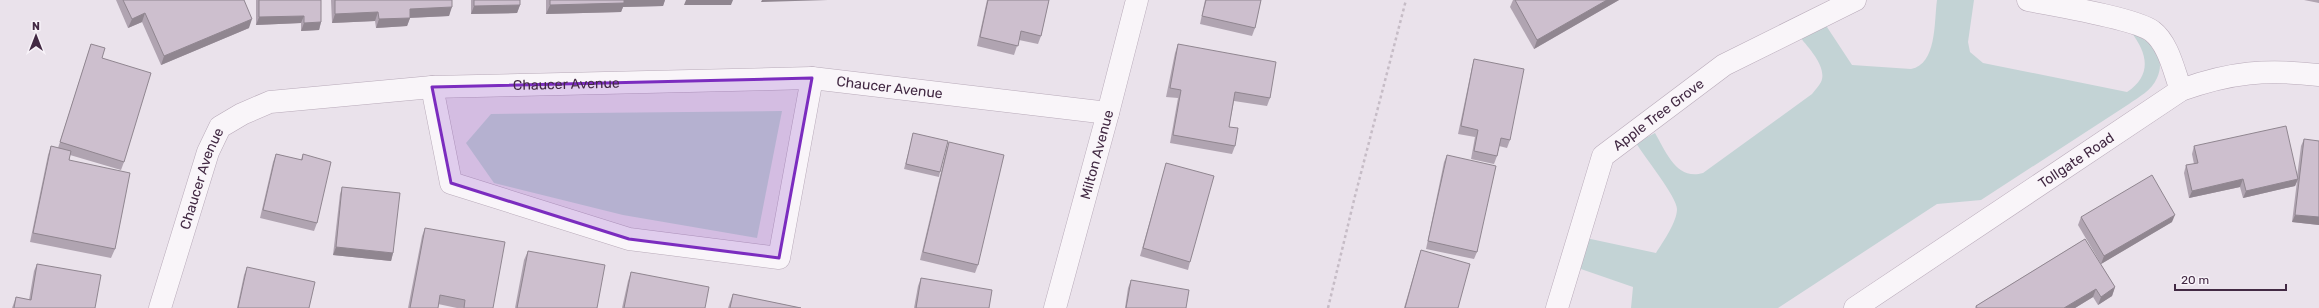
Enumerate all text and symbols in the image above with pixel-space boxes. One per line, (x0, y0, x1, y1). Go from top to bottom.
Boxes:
north arrow (16, 16, 56, 56)
text: N (32, 20, 40, 33)
street label: Chaucer Avenue (836, 72, 944, 102)
street label: Chaucer Avenue (513, 74, 620, 94)
street label: Apple Tree Grove (1609, 75, 1707, 154)
street label: Milton Avenue (1076, 108, 1117, 201)
street label: Chaucer Avenue (176, 125, 227, 232)
street label: Tollgate Road (2035, 129, 2117, 192)
scale bar (2175, 266, 2286, 292)
text: 20 m (2181, 273, 2209, 287)

